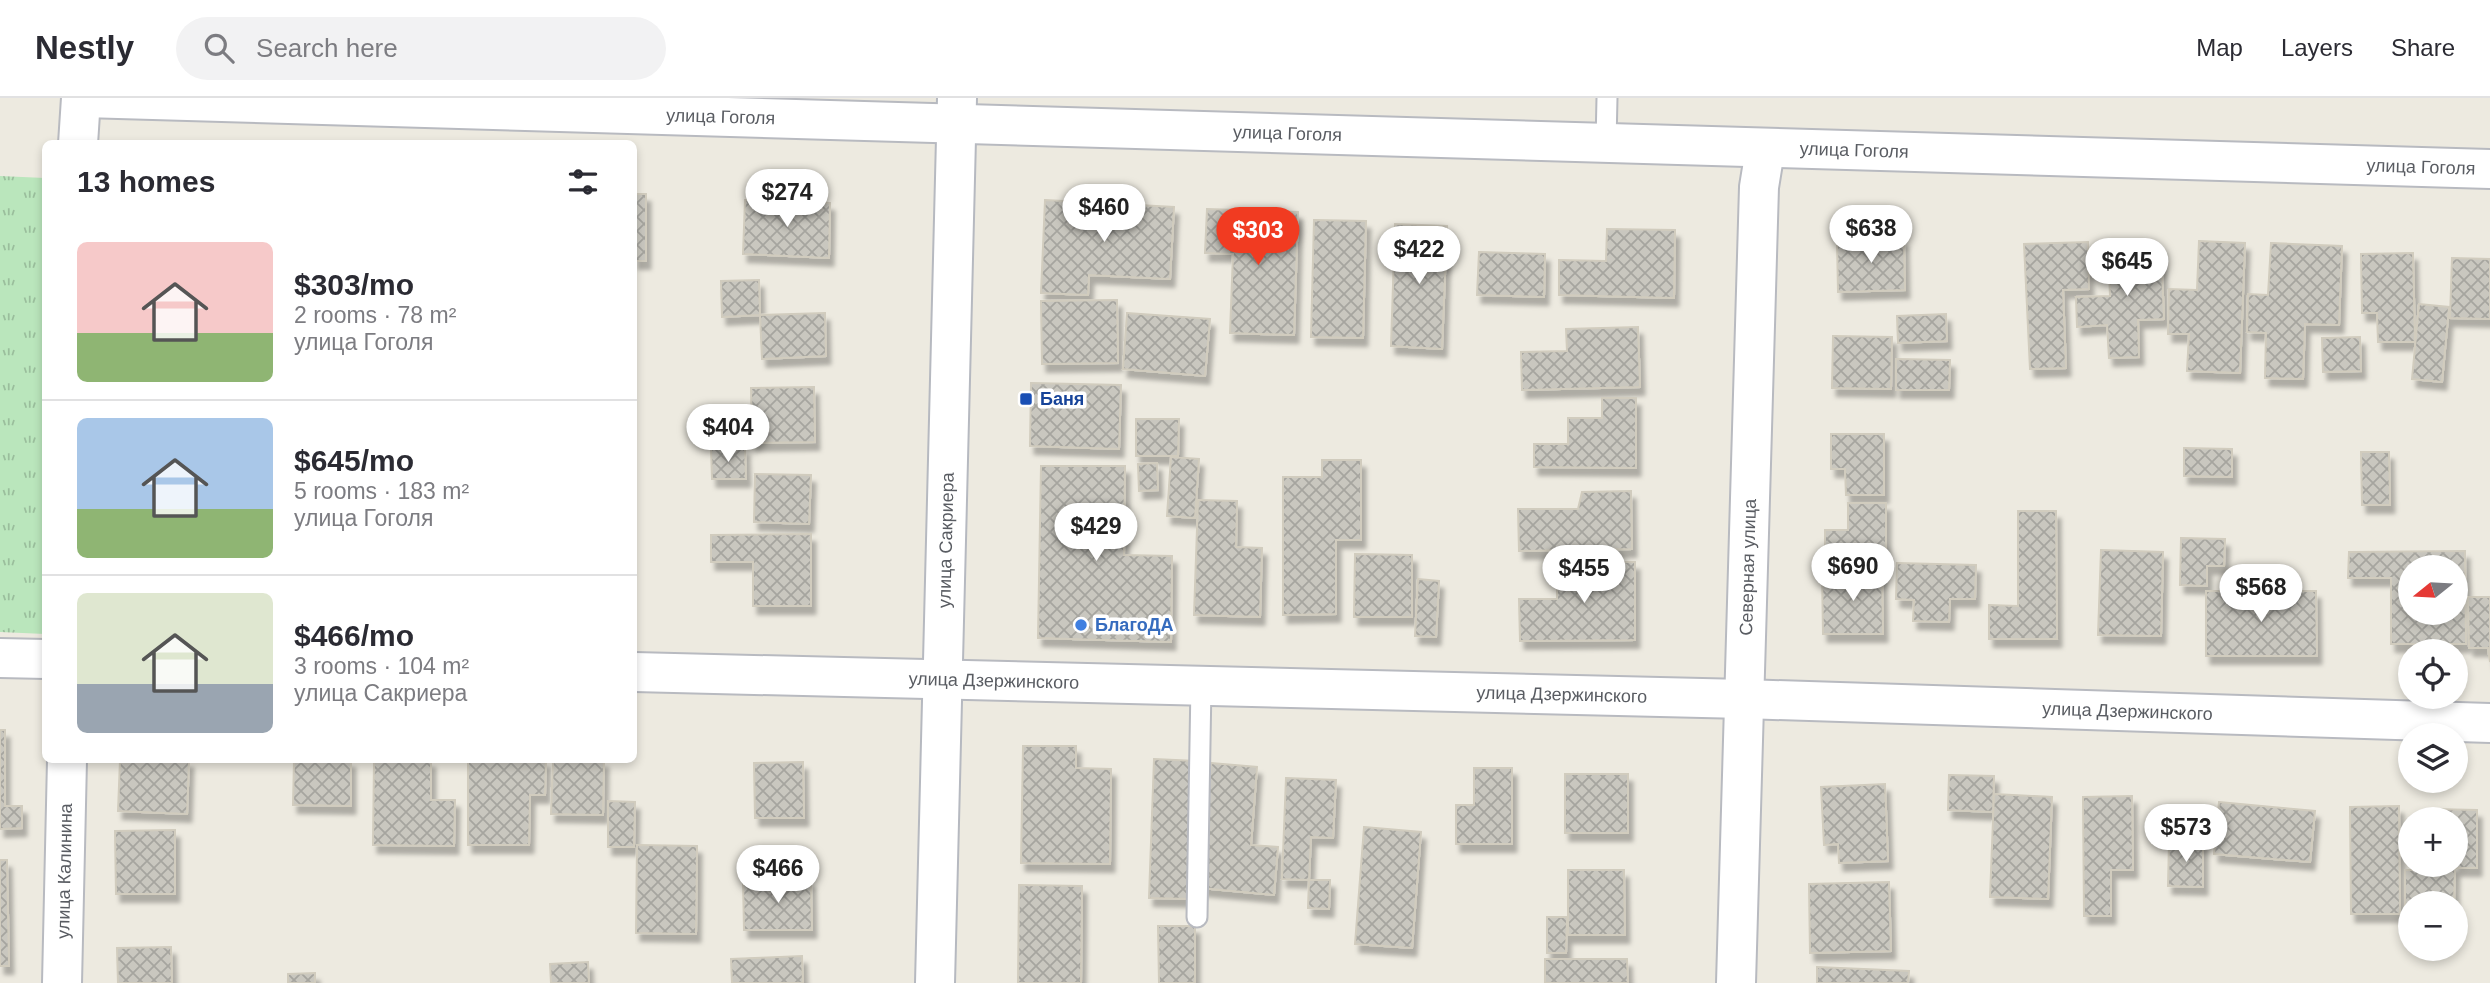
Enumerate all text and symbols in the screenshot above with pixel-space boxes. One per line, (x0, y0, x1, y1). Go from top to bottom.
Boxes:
search box (176, 17, 666, 80)
text: Nestly (35, 29, 134, 66)
icon: search (200, 29, 238, 67)
text: Search here (256, 33, 398, 63)
text: Map (2196, 34, 2243, 61)
text: Layers (2281, 34, 2353, 61)
text: Share (2391, 34, 2455, 61)
street label: улица Гоголя (666, 105, 776, 128)
street label: улица Гоголя (1233, 122, 1342, 145)
street label: улица Гоголя (1799, 139, 1909, 162)
street label: улица Гоголя (2366, 155, 2476, 179)
icon: filters (564, 163, 602, 201)
text: 13 homes (77, 165, 215, 198)
pin: $274 (746, 170, 828, 229)
text: $274 (761, 179, 813, 205)
pin: $460 (1063, 184, 1145, 244)
text: $460 (1078, 194, 1130, 220)
pin: $638 (1830, 206, 1912, 265)
pin: $303 (1217, 208, 1299, 267)
text: $638 (1845, 215, 1897, 241)
text: $303 (1232, 217, 1284, 243)
pin: $422 (1378, 226, 1460, 286)
text: $422 (1393, 236, 1445, 262)
pin: $645 (2086, 238, 2168, 298)
text: $645 (2101, 248, 2153, 274)
text: $303/mo (294, 268, 414, 301)
icon: home (133, 270, 217, 354)
text: 2 rooms · 78 m² (294, 302, 456, 328)
text: улица Гоголя (294, 329, 433, 355)
place label: Баня (1040, 389, 1084, 409)
marker: Баня (1018, 391, 1034, 407)
pin: $404 (687, 404, 769, 464)
text: $404 (702, 414, 754, 440)
text: $645/mo (294, 444, 414, 477)
icon: home (133, 446, 217, 530)
street label: улица Сакриера (934, 471, 958, 608)
text: 5 rooms · 183 m² (294, 478, 469, 504)
street label: Северная улица (1736, 498, 1760, 636)
pin: $429 (1055, 504, 1137, 563)
text: улица Гоголя (294, 505, 433, 531)
text: $429 (1070, 513, 1122, 539)
pin: $690 (1812, 544, 1894, 603)
pin: $455 (1543, 546, 1625, 605)
text: $690 (1827, 553, 1879, 579)
text: $455 (1558, 555, 1610, 581)
north arrow (2398, 555, 2468, 625)
map controls (2398, 555, 2468, 961)
pin: $568 (2220, 564, 2302, 624)
text: $568 (2235, 574, 2287, 600)
place label: БлагоДА (1095, 615, 1173, 635)
marker: БлагоДА (1073, 617, 1089, 633)
text: $466/mo (294, 619, 414, 652)
icon: home (133, 621, 217, 705)
button: locate (2398, 639, 2468, 709)
text: 3 rooms · 104 m² (294, 653, 469, 679)
street label: улица Дзержинского (908, 669, 1079, 693)
text: улица Сакриера (294, 680, 467, 706)
street label: улица Дзержинского (1476, 682, 1647, 707)
street label: улица Дзержинского (2042, 699, 2213, 724)
button: layers (2398, 723, 2468, 793)
street label: улица Калинина (53, 802, 76, 939)
pin: $573 (2145, 804, 2227, 864)
button: + (2398, 807, 2468, 877)
text: $573 (2160, 814, 2212, 840)
pin: $466 (737, 846, 819, 905)
text: $466 (752, 855, 804, 881)
button: − (2398, 891, 2468, 961)

